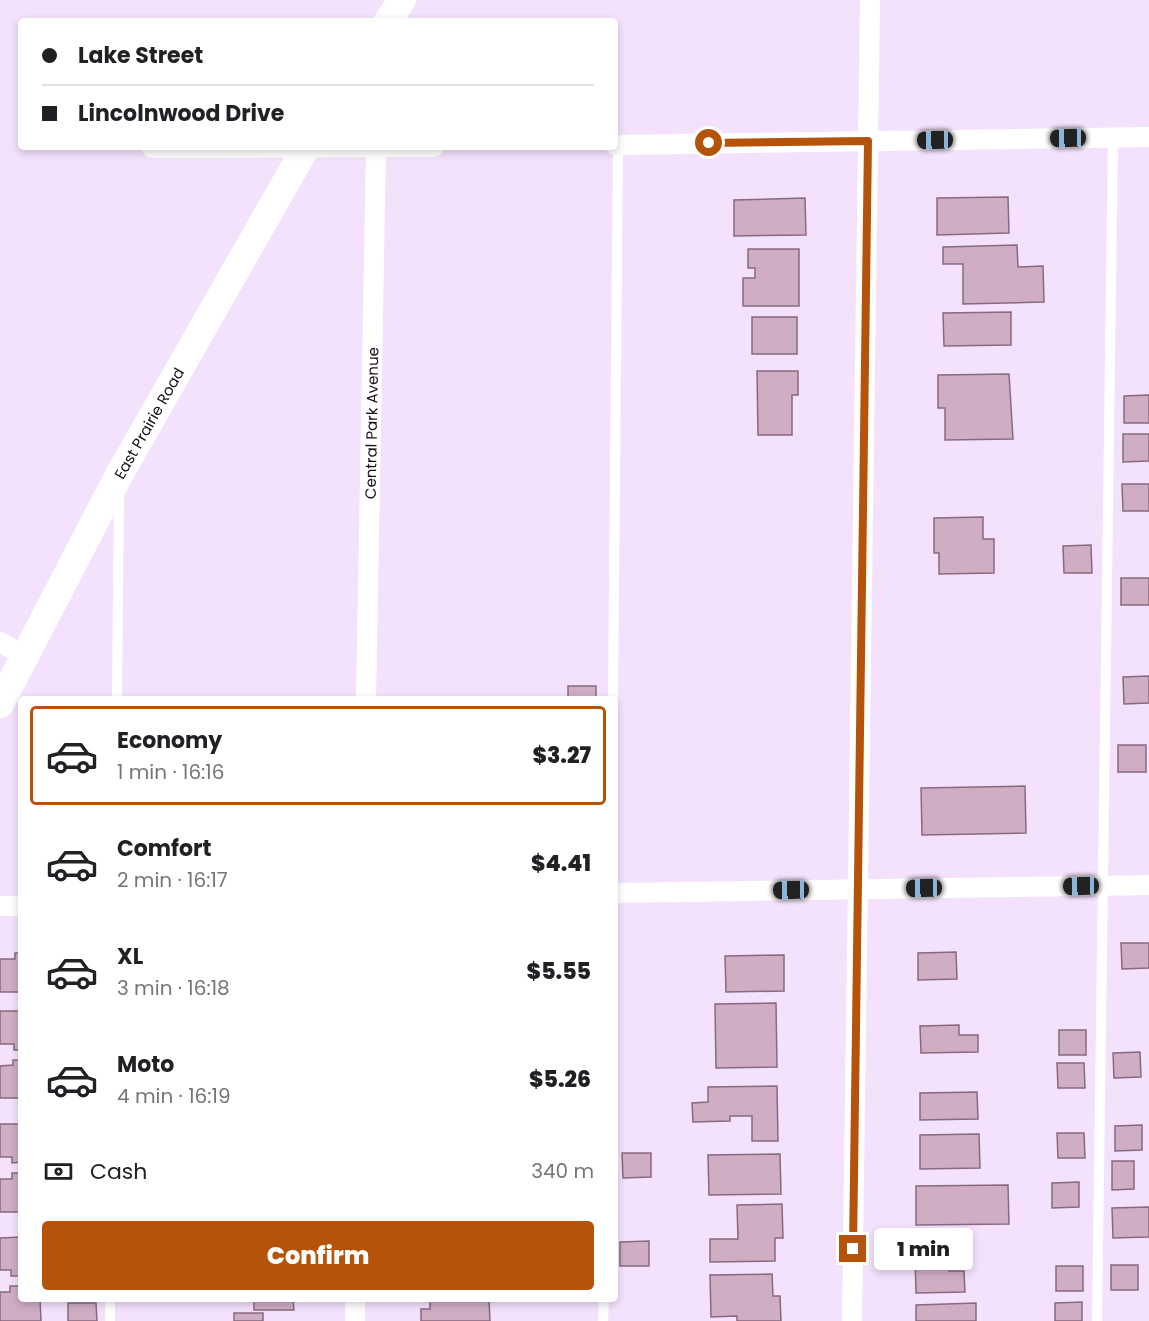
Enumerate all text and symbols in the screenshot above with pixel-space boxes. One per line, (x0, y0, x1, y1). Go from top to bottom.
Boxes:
text: Lake Street (78, 40, 203, 71)
text: Lincolnwood Drive (78, 98, 284, 129)
route start (695, 129, 722, 156)
car (1050, 129, 1086, 147)
car (917, 131, 953, 149)
street label: Central Park Avenue (359, 347, 383, 499)
street label: East Prairie Road (109, 363, 189, 482)
text: Economy (117, 725, 222, 756)
icon: car (45, 729, 99, 783)
text: $3.27 (532, 740, 591, 771)
text: 1 min · 16:16 (117, 758, 224, 786)
text: Comfort (117, 833, 211, 864)
icon: car (45, 837, 99, 891)
text: $4.41 (531, 848, 591, 879)
text: 2 min · 16:17 (117, 866, 228, 894)
car (1063, 877, 1099, 895)
car (906, 879, 942, 897)
car (773, 881, 809, 899)
text: XL (117, 941, 143, 972)
icon: car (45, 945, 99, 999)
text: $5.55 (527, 956, 591, 987)
text: 3 min · 16:18 (117, 974, 230, 1002)
text: Moto (117, 1049, 174, 1080)
icon: car (45, 1053, 99, 1107)
text: $5.26 (529, 1064, 591, 1095)
text: 4 min · 16:19 (117, 1082, 231, 1110)
icon: cash (42, 1155, 75, 1188)
text: Cash (90, 1156, 147, 1187)
text: 340 m (531, 1157, 594, 1185)
button: Confirm (42, 1221, 594, 1290)
callout: 1 min (874, 1228, 973, 1270)
route end (839, 1235, 866, 1262)
text: 1 min (897, 1235, 950, 1263)

